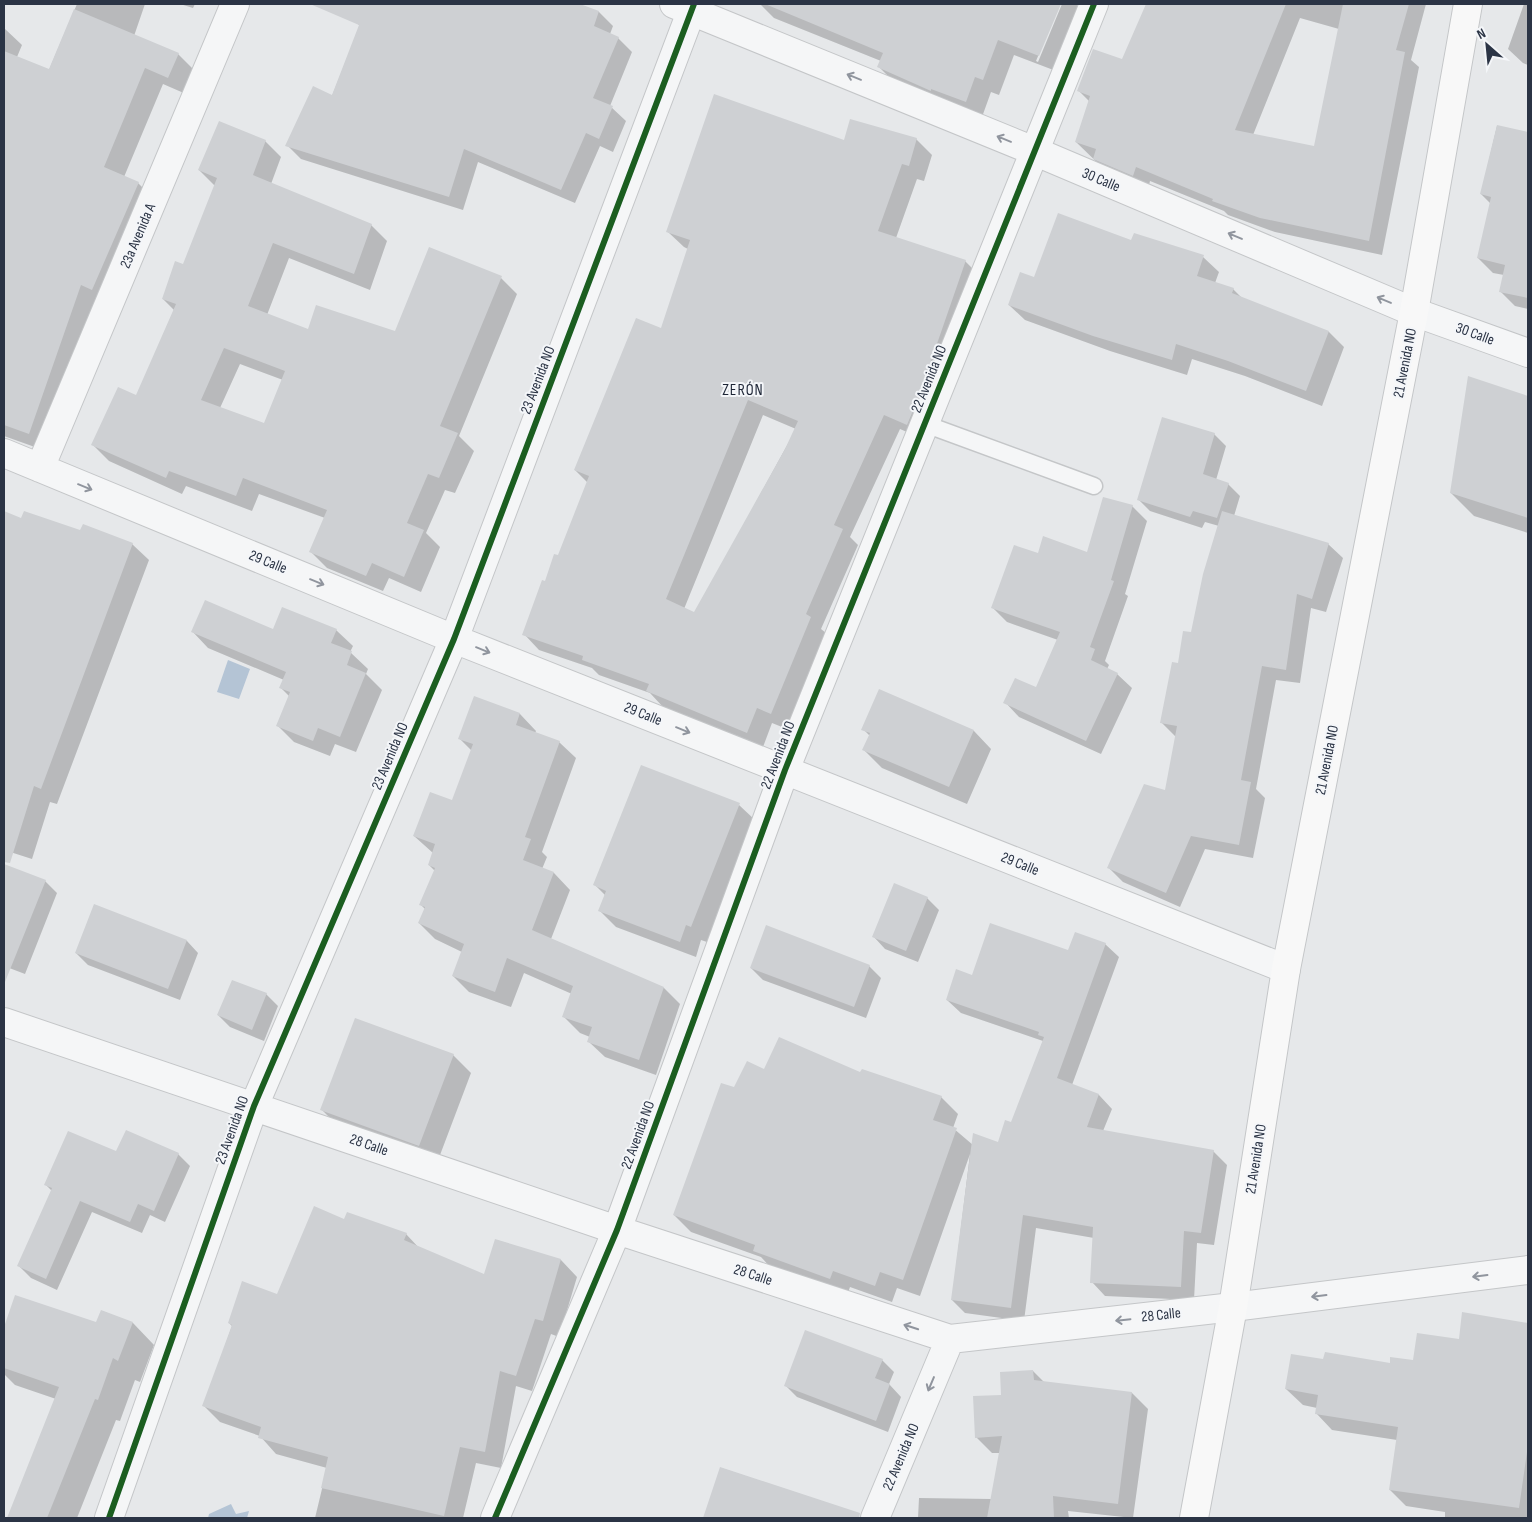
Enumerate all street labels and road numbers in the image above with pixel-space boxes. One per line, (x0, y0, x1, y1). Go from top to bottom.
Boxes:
street label: 30 Calle (1079, 163, 1123, 197)
street label: 23a Avenida A (116, 200, 160, 271)
street label: 30 Calle (1453, 318, 1497, 350)
street label: 21 Avenida NO (1389, 327, 1421, 399)
street label: 22 Avenida NO (907, 342, 951, 416)
street label: 23 Avenida NO (516, 343, 560, 417)
street label: 29 Calle (246, 546, 290, 578)
street label: 29 Calle (621, 698, 665, 730)
street label: 22 Avenida NO (756, 718, 800, 792)
street label: 23 Avenida NO (367, 719, 413, 793)
street label: 21 Avenida NO (1311, 724, 1343, 796)
street label: 29 Calle (998, 848, 1042, 880)
street label: 23 Avenida NO (211, 1093, 253, 1167)
street label: 22 Avenida NO (617, 1098, 659, 1172)
street label: 21 Avenida NO (1241, 1123, 1271, 1195)
street label: 28 Calle (347, 1130, 391, 1160)
street label: 28 Calle (731, 1260, 775, 1290)
street label: 28 Calle (1140, 1303, 1182, 1327)
street label: 22 Avenida NO (878, 1420, 924, 1494)

